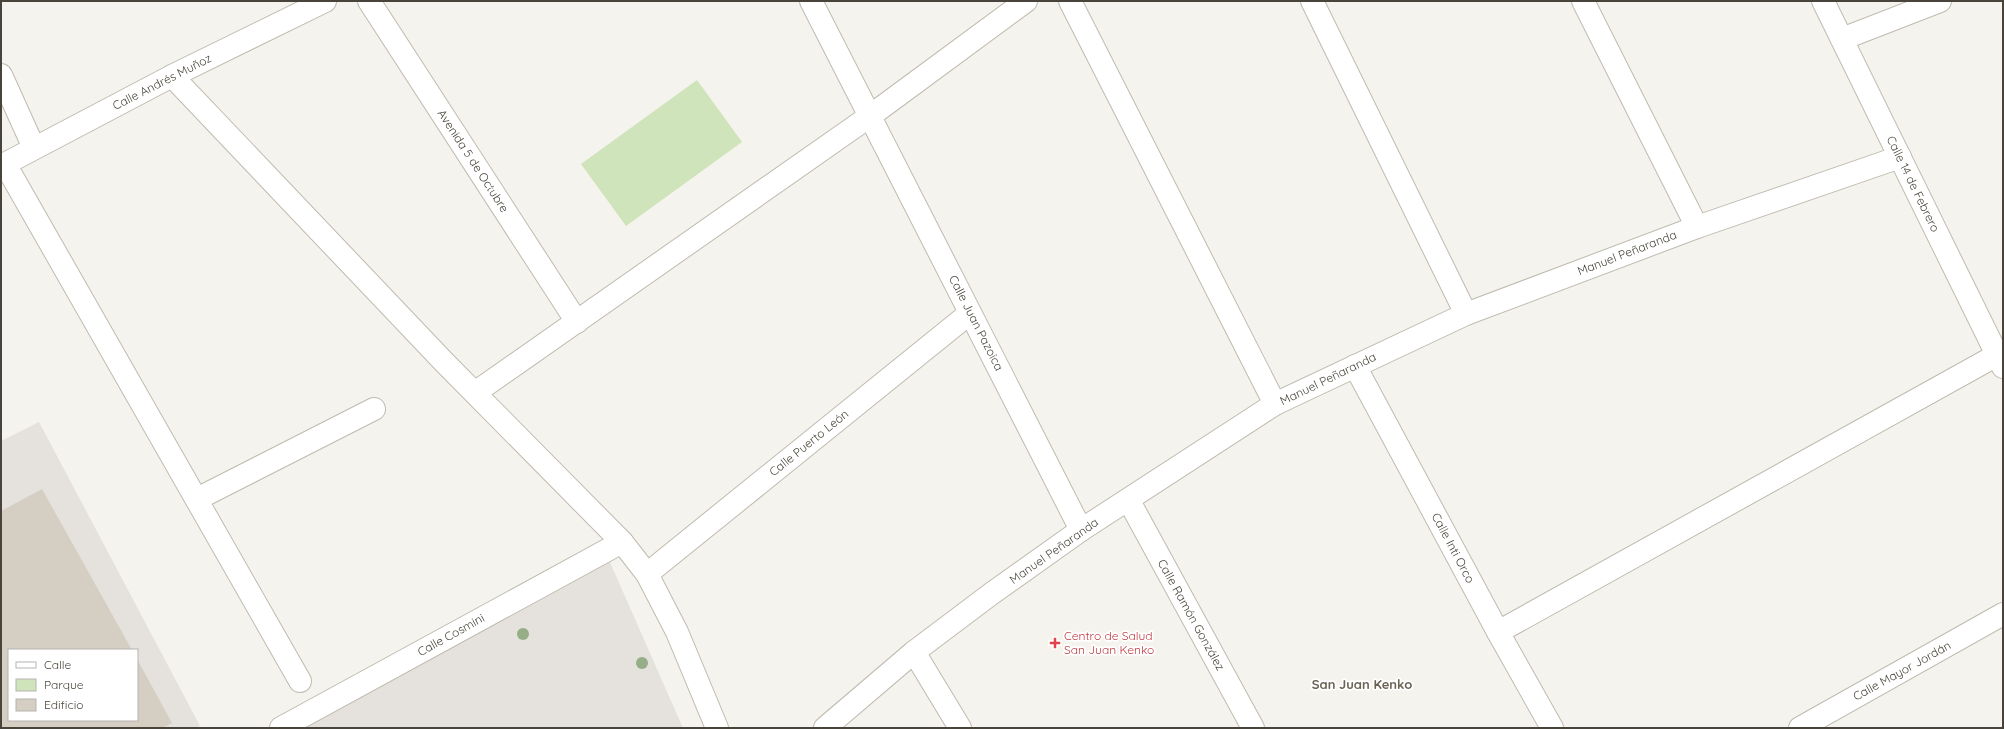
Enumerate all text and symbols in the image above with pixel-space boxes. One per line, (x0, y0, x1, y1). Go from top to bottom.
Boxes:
street label: Calle Andrés Muñoz (110, 50, 214, 113)
street label: Avenida 5 de Octubre (435, 106, 512, 215)
street label: Calle 14 de Febrero (1884, 133, 1943, 234)
street label: Manuel Peñaranda (1575, 227, 1679, 278)
street label: Calle Juan Pazoica (946, 273, 1007, 373)
street label: Manuel Peñaranda (1277, 349, 1378, 408)
street label: Calle Puerto León (766, 406, 851, 479)
street label: Calle Inti Orco (1429, 510, 1478, 585)
street label: Manuel Peñaranda (1006, 514, 1101, 587)
street label: Calle Ramón González (1155, 556, 1228, 673)
street label: Calle Cosmini (415, 610, 487, 659)
place label: Centro de Salud San Juan Kenko (1064, 628, 1154, 657)
marker: Centro de Salud San Juan Kenko (1049, 637, 1061, 649)
street label: Calle Mayor Jordán (1850, 637, 1953, 704)
legend (8, 649, 138, 721)
text: Calle (44, 657, 72, 672)
district label: San Juan Kenko (1312, 676, 1412, 692)
text: Parque (44, 677, 84, 692)
text: Edificio (44, 697, 84, 712)

